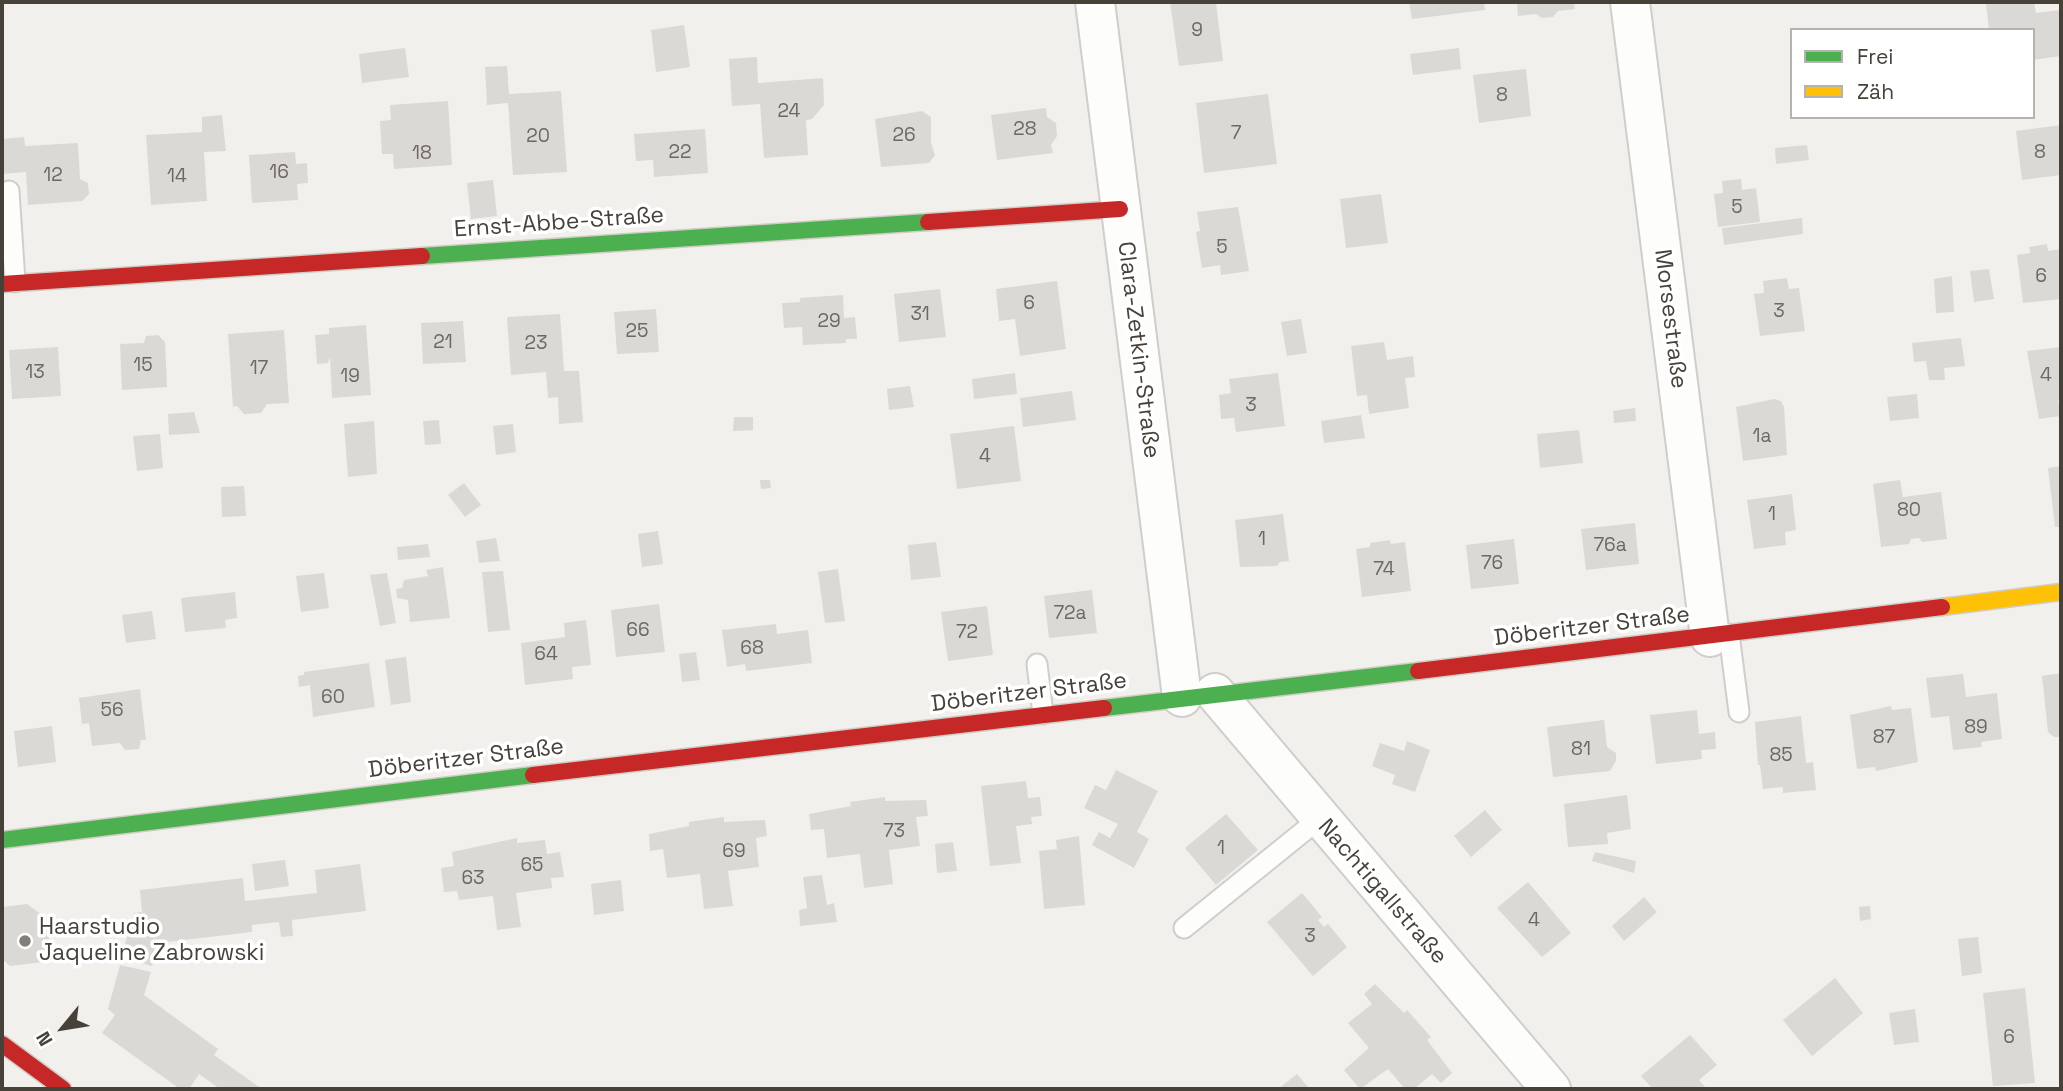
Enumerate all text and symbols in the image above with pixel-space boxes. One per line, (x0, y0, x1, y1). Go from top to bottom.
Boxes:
house number: 9 (1191, 20, 1203, 42)
legend (1790, 28, 2035, 119)
text: Frei (1857, 43, 1893, 70)
text: Zäh (1857, 78, 1894, 105)
house number: 8 (1496, 85, 1508, 107)
house number: 24 (778, 101, 800, 123)
house number: 28 (1013, 119, 1037, 141)
house number: 7 (1231, 123, 1241, 145)
house number: 26 (892, 125, 916, 147)
house number: 20 (526, 126, 550, 148)
house number: 22 (669, 142, 691, 164)
house number: 8 (2034, 142, 2046, 164)
house number: 18 (412, 143, 432, 165)
house number: 16 (269, 162, 289, 184)
house number: 12 (43, 165, 63, 187)
house number: 14 (167, 166, 187, 188)
house number: 5 (1731, 197, 1743, 219)
street label: Ernst-Abbe-Straße (453, 202, 665, 244)
house number: 5 (1216, 237, 1228, 259)
street label: Clara-Zetkin-Straße (1111, 240, 1165, 460)
street label: Morsestraße (1648, 248, 1692, 390)
house number: 6 (2035, 266, 2047, 288)
house number: 6 (1023, 293, 1035, 315)
house number: 3 (1773, 301, 1785, 323)
house number: 31 (910, 304, 930, 326)
house number: 29 (817, 311, 841, 333)
house number: 25 (626, 321, 648, 343)
house number: 21 (433, 332, 453, 354)
house number: 23 (525, 333, 547, 355)
house number: 15 (133, 355, 153, 377)
house number: 17 (250, 358, 268, 380)
house number: 13 (25, 362, 45, 384)
house number: 4 (2040, 365, 2052, 387)
house number: 19 (340, 366, 360, 388)
house number: 3 (1245, 395, 1257, 417)
house number: 1a (1753, 426, 1771, 448)
house number: 4 (979, 446, 991, 468)
house number: 80 (1897, 500, 1921, 522)
house number: 1 (1768, 504, 1776, 526)
house number: 1 (1258, 529, 1266, 551)
house number: 76a (1593, 535, 1627, 557)
house number: 76 (1481, 553, 1503, 575)
house number: 74 (1373, 559, 1395, 581)
street label: Döberitzer Straße (1493, 601, 1691, 653)
house number: 72a (1054, 603, 1086, 625)
house number: 66 (626, 620, 650, 642)
house number: 72 (956, 622, 978, 644)
house number: 68 (740, 638, 764, 660)
house number: 64 (534, 644, 558, 666)
street label: Döberitzer Straße (930, 667, 1128, 719)
house number: 60 (321, 687, 345, 709)
house number: 56 (100, 700, 124, 722)
house number: 89 (1964, 717, 1988, 739)
house number: 87 (1873, 727, 1895, 749)
street label: Döberitzer Straße (367, 733, 565, 785)
house number: 81 (1571, 739, 1591, 761)
house number: 85 (1769, 745, 1793, 767)
street label: Nachtigallstraße (1311, 814, 1453, 970)
house number: 73 (883, 821, 905, 843)
house number: 1 (1217, 838, 1225, 860)
house number: 69 (722, 841, 746, 863)
house number: 65 (520, 855, 544, 877)
house number: 63 (461, 868, 485, 890)
house number: 4 (1528, 910, 1540, 932)
place label: Haarstudio Jaqueline Zabrowski (39, 914, 264, 968)
house number: 3 (1304, 926, 1316, 948)
marker: Haarstudio Jaqueline Zabrowski (17, 933, 33, 949)
north arrow (28, 993, 98, 1063)
text: N (30, 1027, 58, 1051)
house number: 6 (2003, 1027, 2015, 1049)

